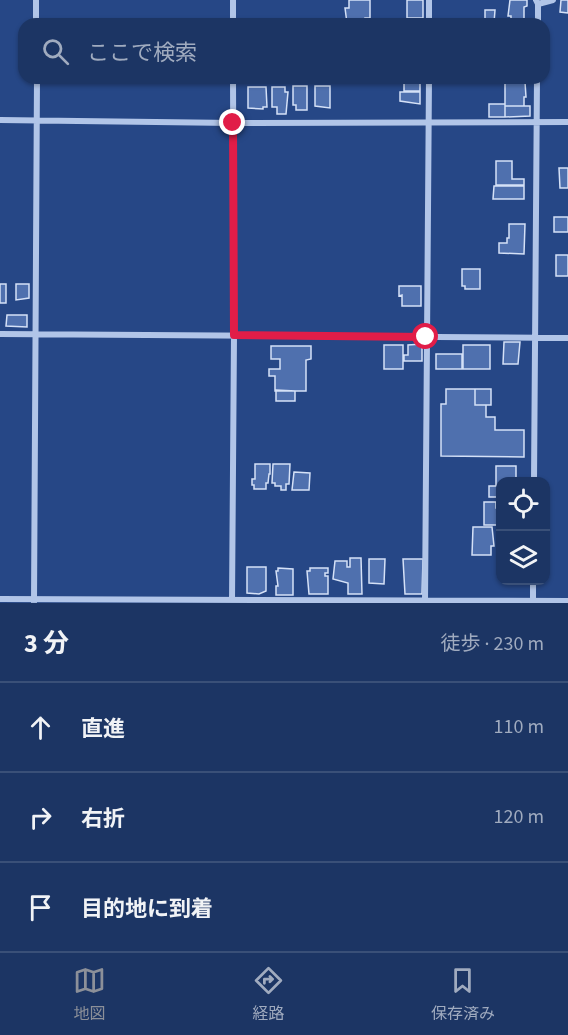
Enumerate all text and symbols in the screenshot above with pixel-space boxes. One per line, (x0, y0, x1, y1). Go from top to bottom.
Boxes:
search box (18, 18, 550, 84)
icon: search (39, 35, 72, 68)
text: ここで検索 (87, 37, 197, 69)
route end (219, 109, 245, 135)
route start (412, 323, 438, 349)
map controls (496, 477, 550, 585)
button: locate (496, 477, 550, 531)
button: layers (496, 531, 550, 585)
text: 3 分 (24, 625, 69, 662)
text: 徒歩 · 230 m (441, 630, 544, 658)
icon: ahead (24, 711, 57, 744)
text: 直進 (81, 713, 125, 745)
text: 110 m (494, 713, 544, 741)
icon: right (24, 801, 57, 834)
text: 右折 (81, 803, 125, 835)
text: 120 m (494, 803, 544, 831)
icon: arrive (24, 891, 57, 924)
text: 目的地に到着 (81, 893, 213, 925)
tab: 地図 (73, 964, 106, 1025)
tab: 経路 (252, 964, 285, 1025)
tab: 保存済み (431, 964, 495, 1025)

